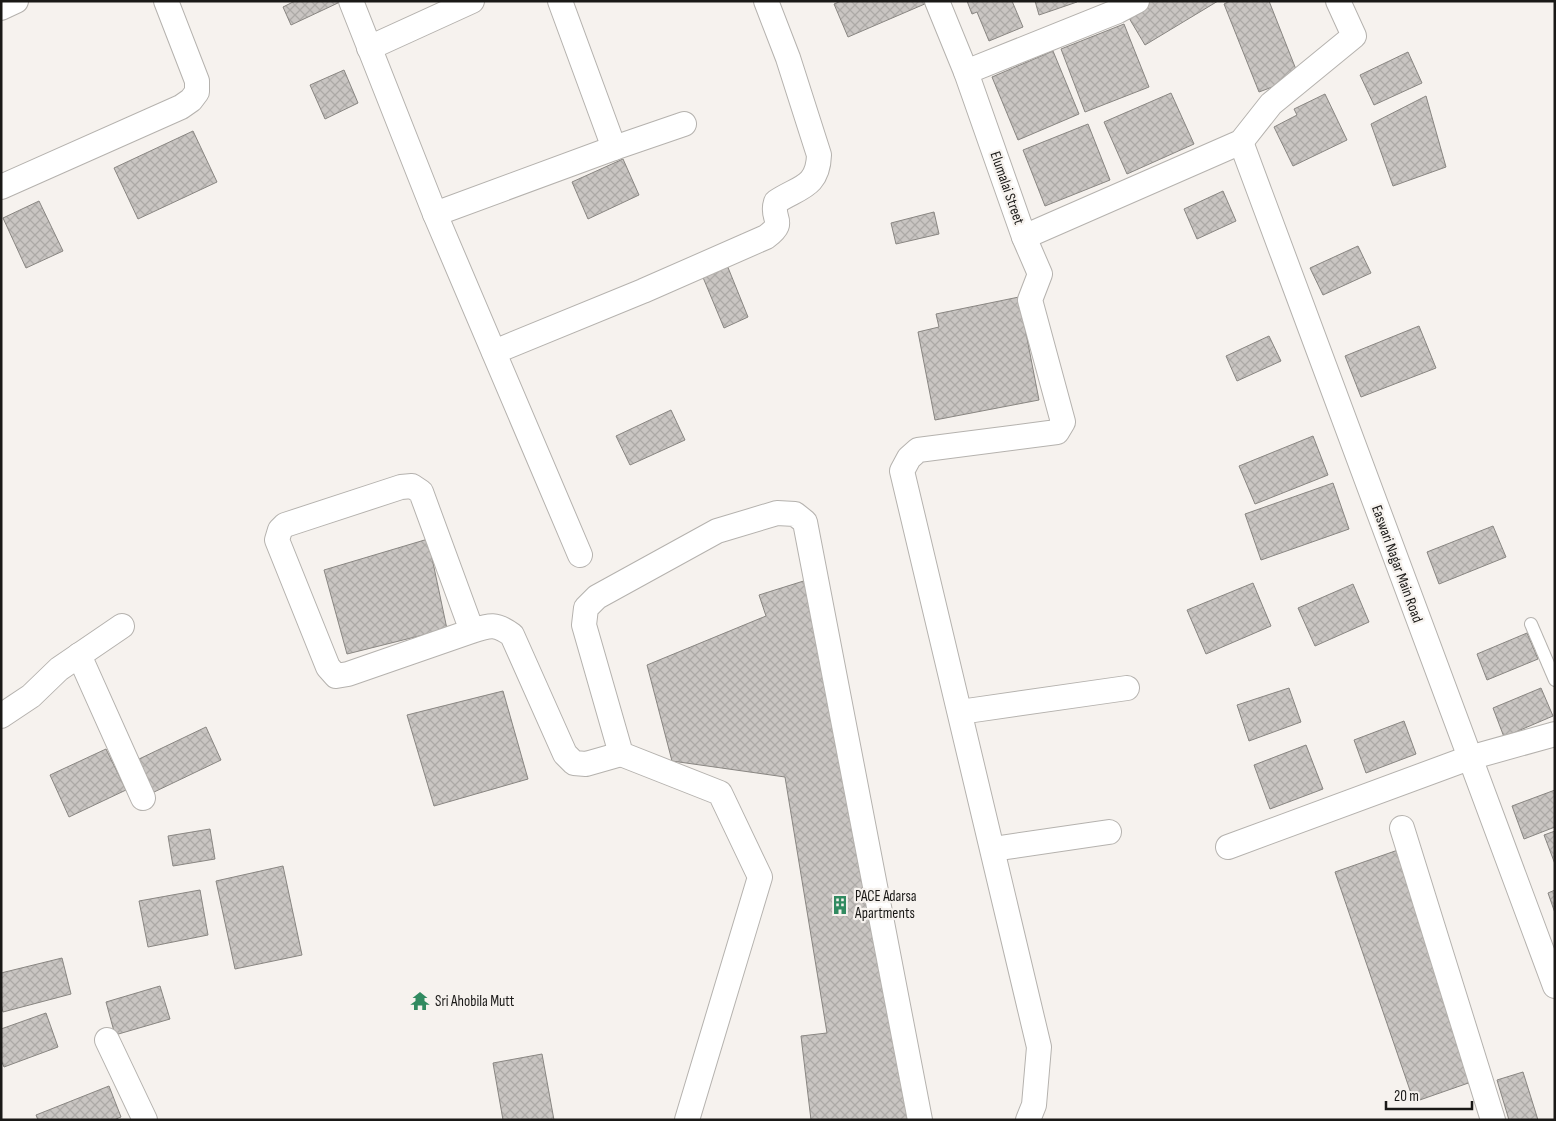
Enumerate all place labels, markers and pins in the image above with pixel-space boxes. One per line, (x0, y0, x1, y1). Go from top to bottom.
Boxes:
place label: PACE Adarsa Apartments (854, 887, 917, 923)
building icon: PACE Adarsa Apartments (829, 894, 851, 916)
temple icon: Sri Ahobila Mutt (409, 990, 431, 1012)
place label: Sri Ahobila Mutt (435, 992, 515, 1011)

